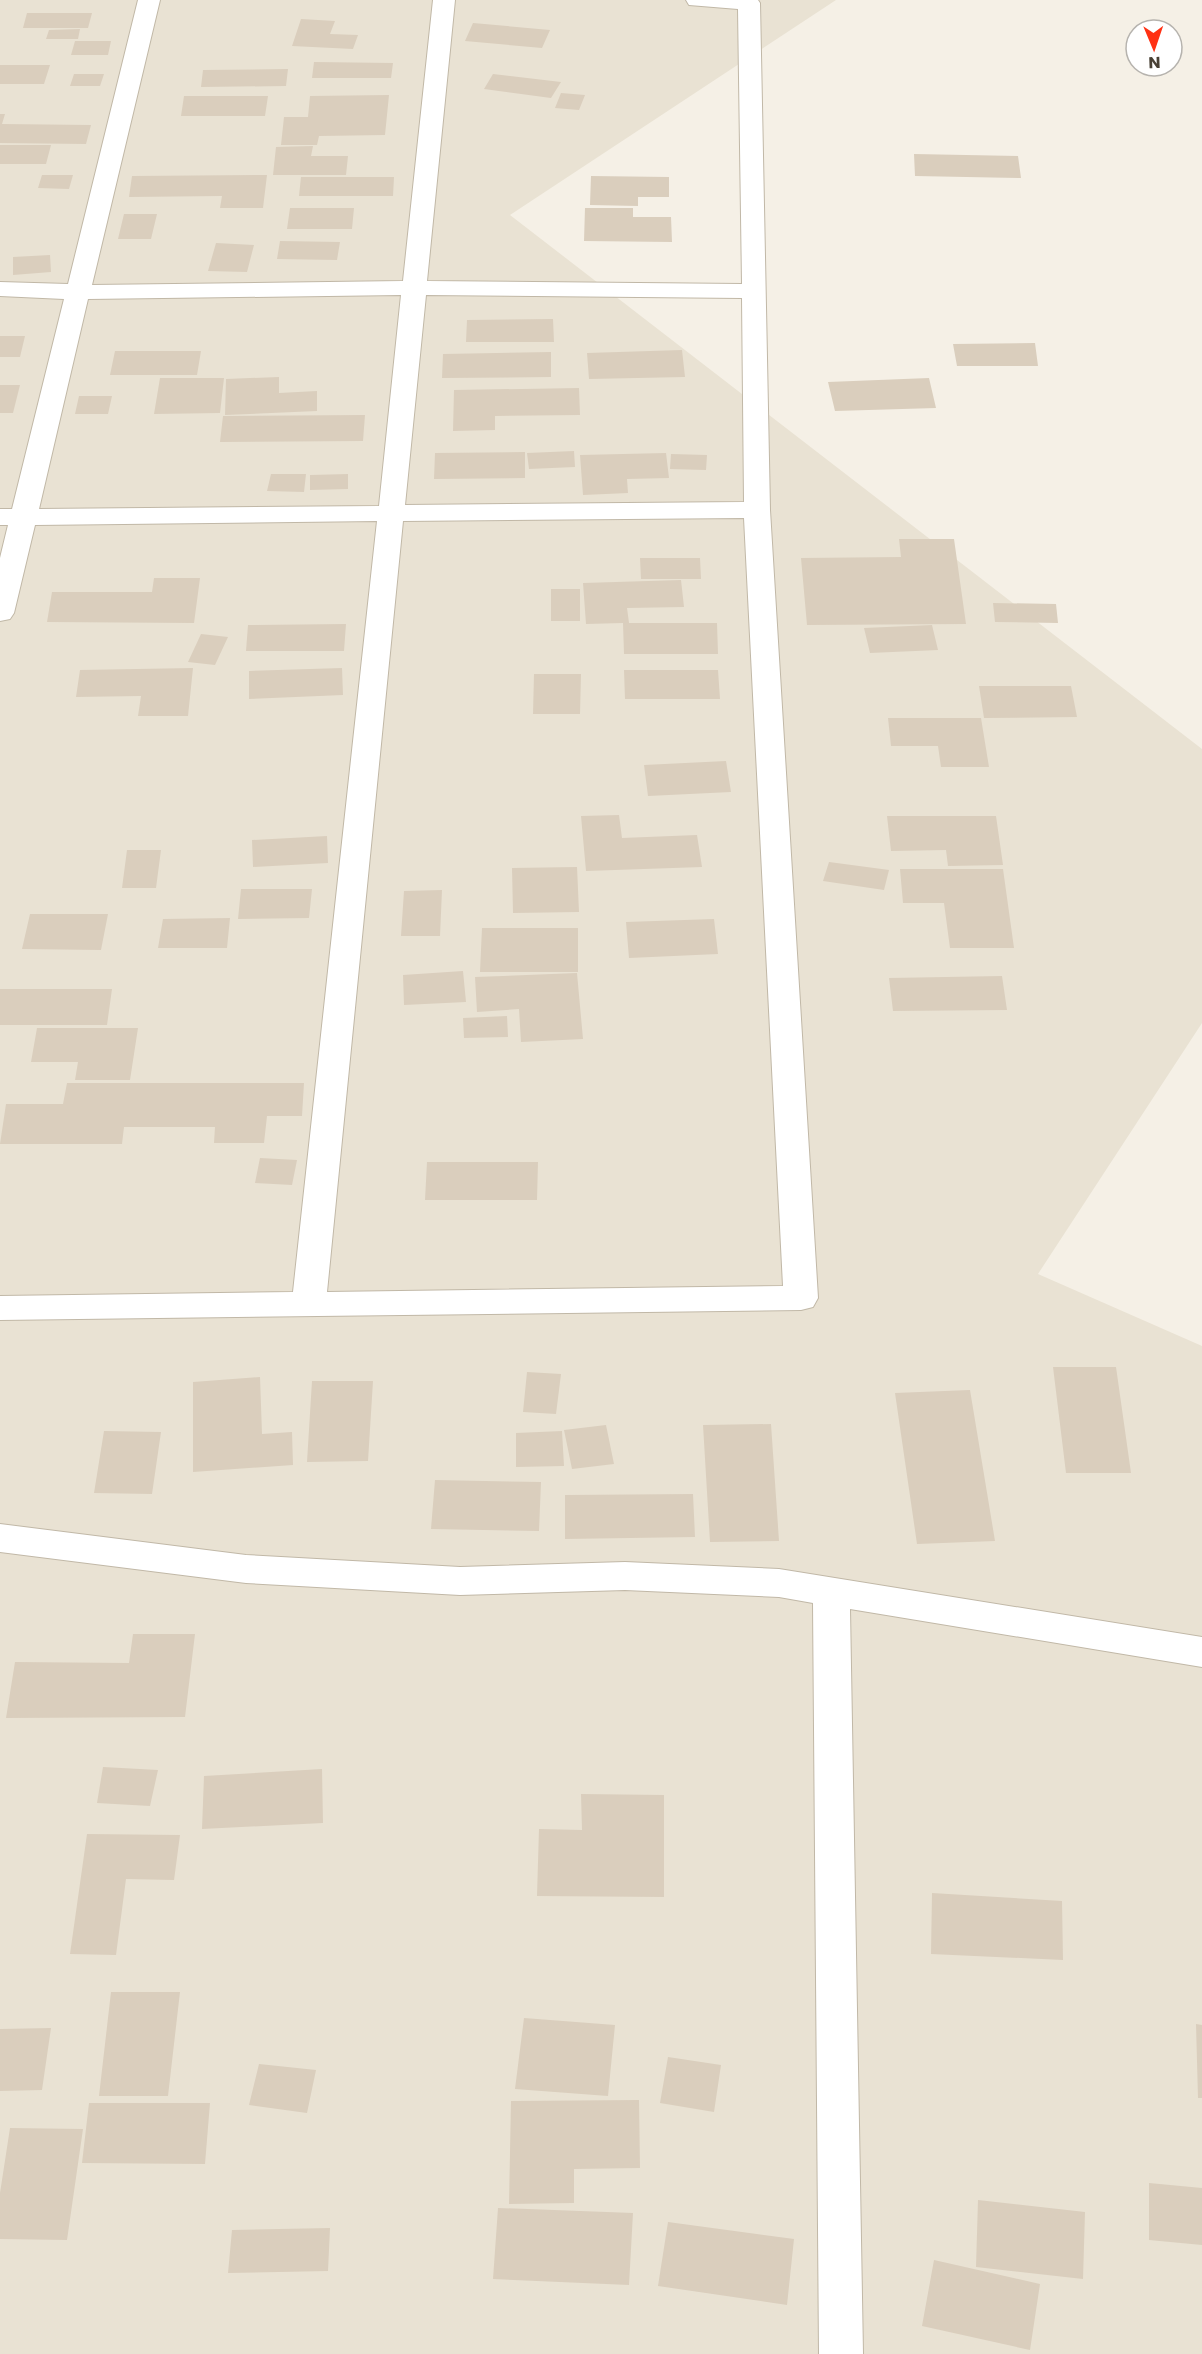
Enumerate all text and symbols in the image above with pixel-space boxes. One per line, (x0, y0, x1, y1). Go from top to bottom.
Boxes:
north arrow (1124, 18, 1184, 78)
text: N (1148, 51, 1161, 74)

